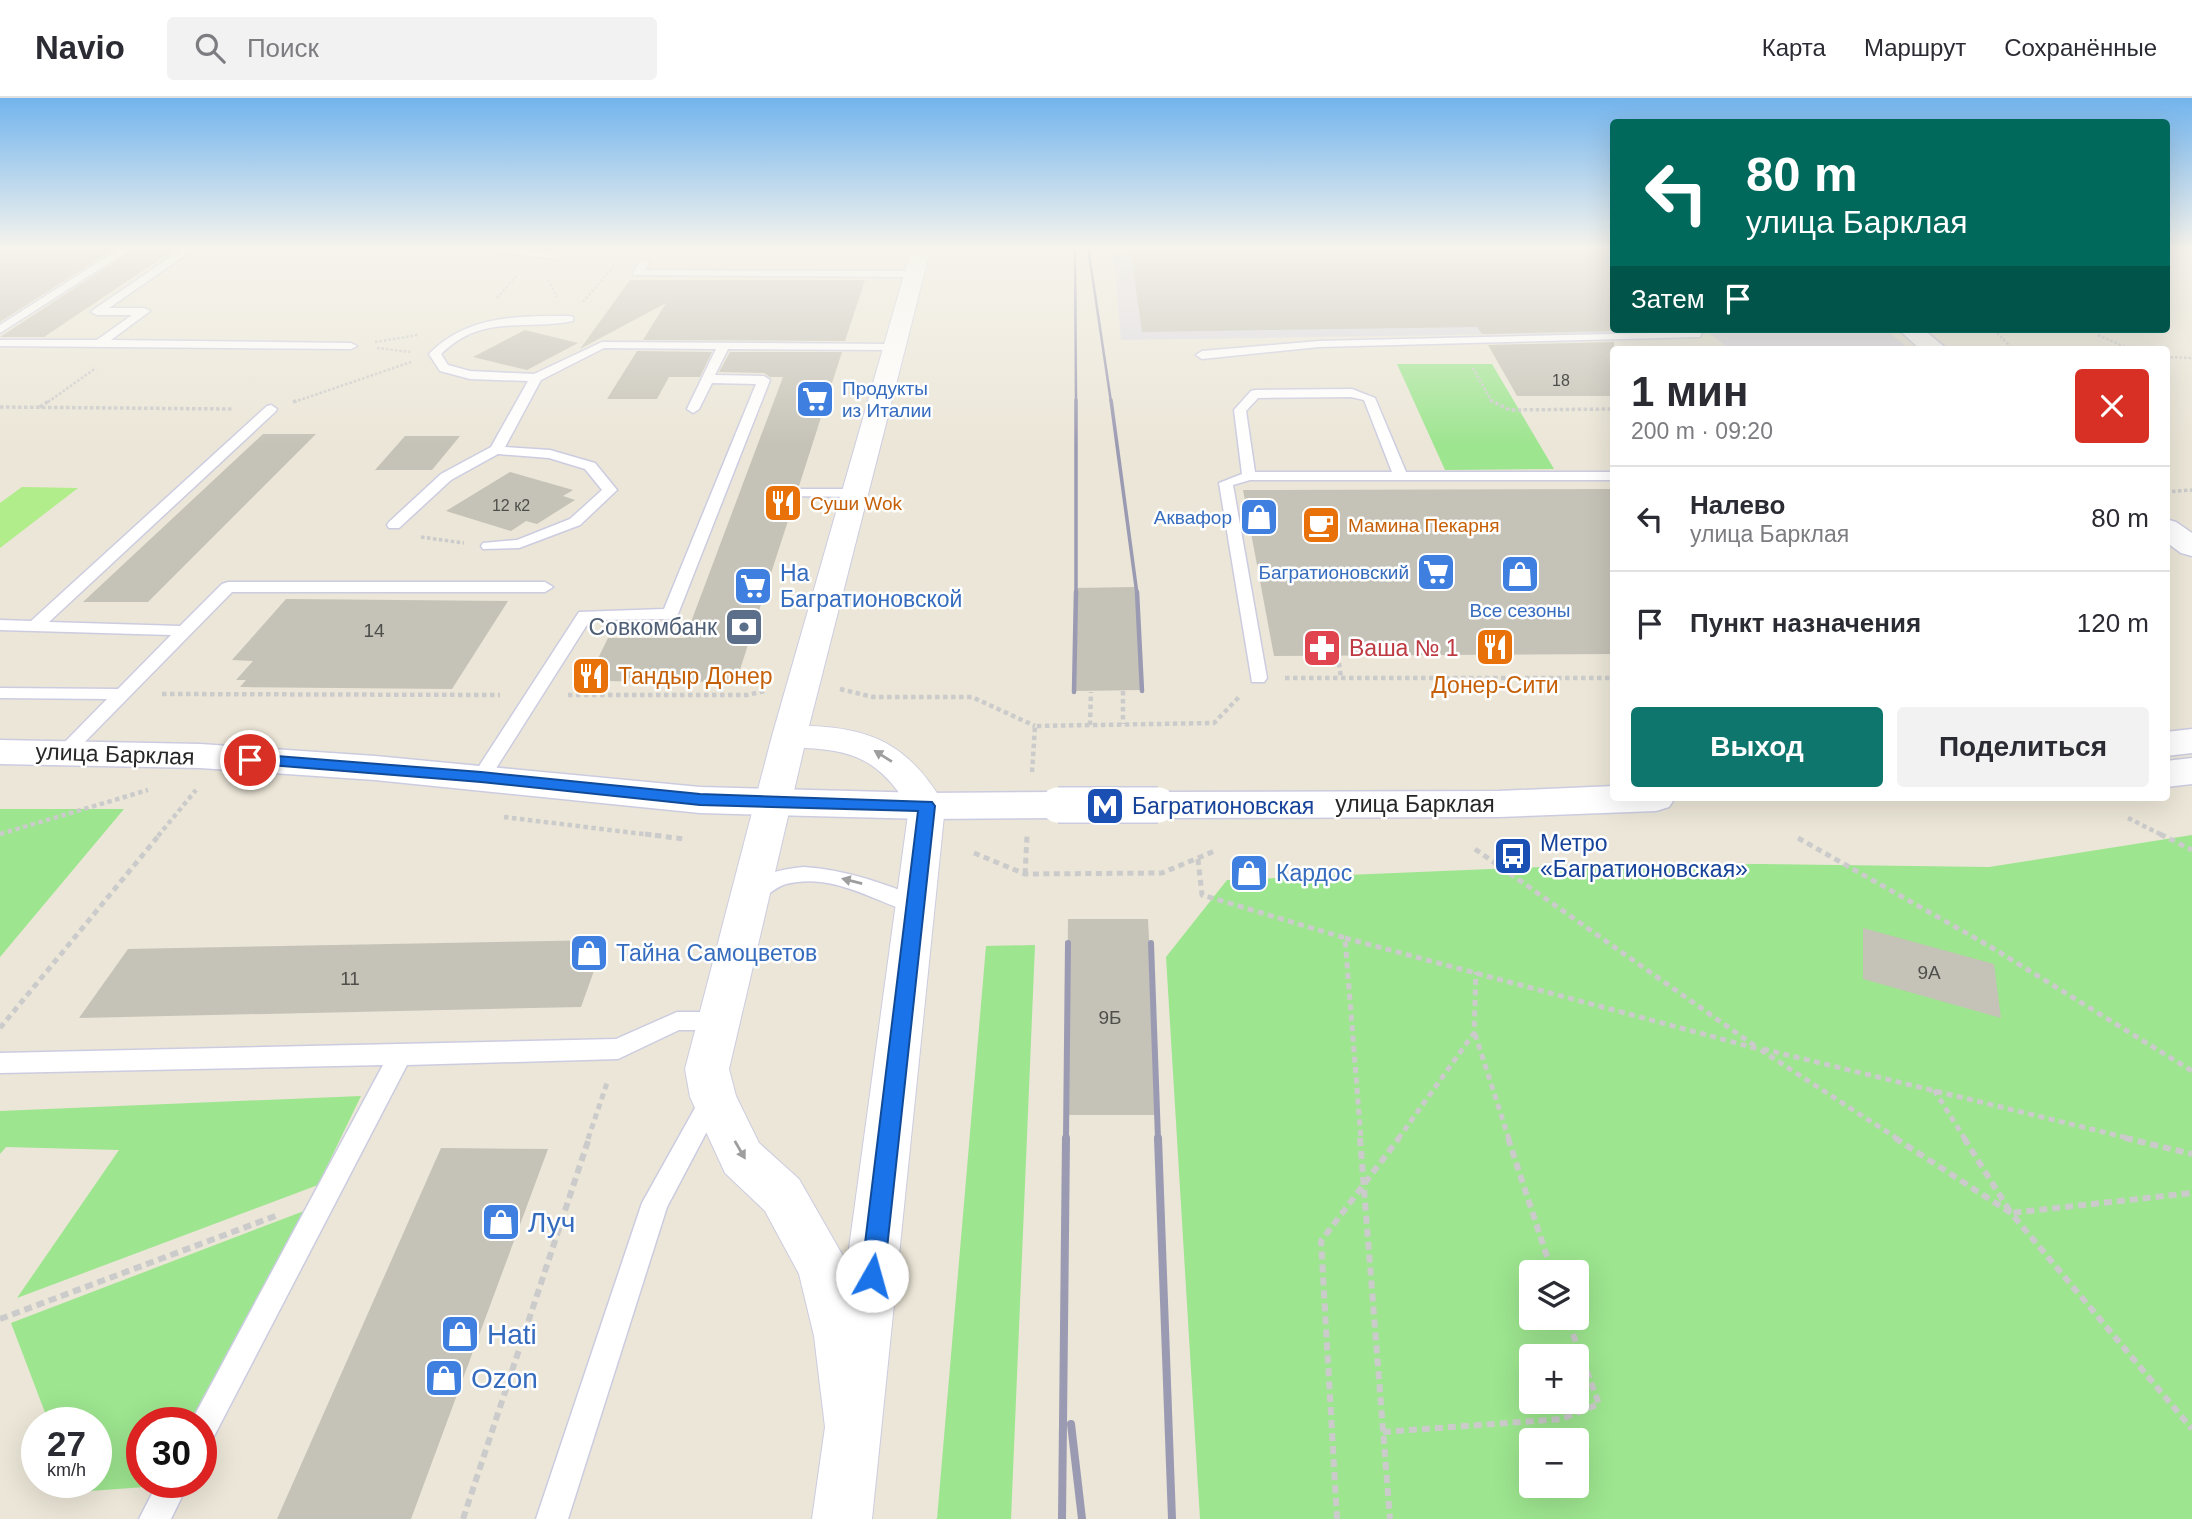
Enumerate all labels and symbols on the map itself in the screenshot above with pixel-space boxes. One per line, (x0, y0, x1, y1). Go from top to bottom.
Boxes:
house number: 18 (1552, 372, 1570, 389)
supermarket icon: Продукты из Италии (794, 378, 836, 420)
place label: Продукты из Италии (842, 378, 932, 421)
restaurant icon: Суши Wok (762, 482, 804, 524)
place label: Суши Wok (810, 493, 903, 514)
shop icon: Аквафор (1238, 496, 1280, 538)
house number: 12 к2 (492, 497, 530, 514)
cafe icon: Мамина Пекарня (1300, 504, 1342, 546)
place label: Аквафор (1154, 507, 1232, 528)
place label: Мамина Пекарня (1348, 515, 1500, 536)
supermarket icon: Багратионовский (1415, 551, 1457, 593)
shop icon: Все сезоны (1499, 553, 1541, 595)
place label: На Багратионовской (780, 560, 962, 612)
place label: Багратионовский (1258, 562, 1409, 583)
supermarket icon: На Багратионовской (732, 565, 774, 607)
place label: Все сезоны (1470, 600, 1570, 621)
bank icon: Совкомбанк (723, 606, 765, 648)
place label: Совкомбанк (589, 614, 718, 640)
house number: 14 (363, 620, 385, 641)
restaurant icon: Донер-Сити (1474, 626, 1516, 668)
pharmacy icon: Ваша № 1 (1301, 627, 1343, 669)
place label: Ваша № 1 (1349, 635, 1459, 661)
restaurant icon: Тандыр Донер (570, 655, 612, 697)
place label: Тандыр Донер (618, 663, 773, 689)
place label: Донер-Сити (1431, 672, 1559, 698)
pin (220, 730, 280, 790)
street label: улица Барклая (35, 738, 195, 770)
one-way arrow (873, 749, 893, 762)
metro station icon: Багратионовская (1084, 785, 1126, 827)
street label: улица Барклая (1335, 791, 1495, 817)
place label: Багратионовская (1132, 793, 1314, 819)
place label: Метро «Багратионовская» (1540, 830, 1748, 882)
bus stop icon: Метро «Багратионовская» (1492, 835, 1534, 877)
shop icon: Кардос (1228, 852, 1270, 894)
place label: Кардос (1276, 860, 1352, 886)
one-way arrow (841, 875, 863, 886)
shop icon: Тайна Самоцветов (568, 932, 610, 974)
place label: Тайна Самоцветов (616, 940, 817, 966)
house number: 9А (1917, 962, 1941, 983)
house number: 11 (340, 968, 360, 989)
house number: 9Б (1098, 1007, 1122, 1028)
one-way arrow (734, 1141, 746, 1160)
shop icon: Луч (480, 1201, 522, 1243)
place label: Луч (528, 1207, 575, 1238)
position arrow (835, 1239, 909, 1313)
shop icon: Hati (439, 1313, 481, 1355)
place label: Hati (487, 1319, 537, 1350)
shop icon: Ozon (423, 1357, 465, 1399)
place label: Ozon (471, 1363, 538, 1394)
speed limit sign: 30 (126, 1407, 217, 1498)

